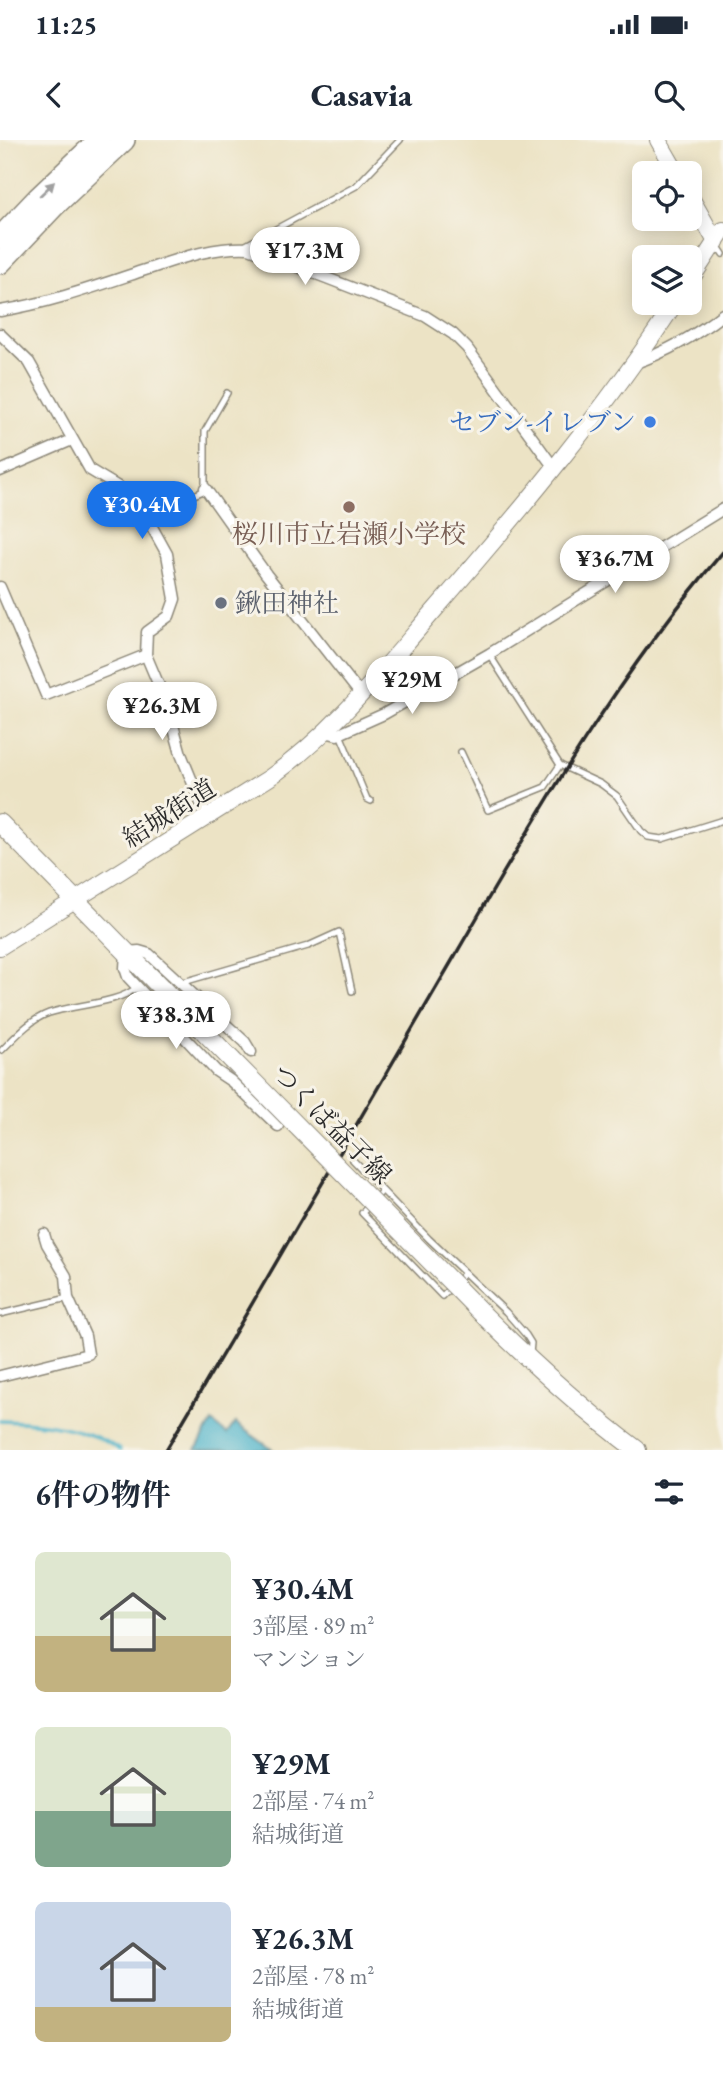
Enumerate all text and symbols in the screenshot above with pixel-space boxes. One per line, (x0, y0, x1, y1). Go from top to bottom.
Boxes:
text: 11:25 (35, 8, 97, 42)
text: Casavia (311, 74, 412, 116)
icon: back (35, 76, 73, 114)
icon: search (650, 76, 688, 114)
map controls (632, 161, 702, 315)
button: locate (632, 161, 702, 231)
one-way arrow (39, 181, 55, 197)
pin: ¥17.3M (248, 228, 362, 287)
text: ¥17.3M (266, 235, 344, 265)
button: layers (632, 245, 702, 315)
place label: セブン-イレブン (449, 405, 636, 439)
marker: セブン-イレブン (642, 414, 658, 430)
pin: ¥30.4M (85, 482, 199, 541)
text: ¥30.4M (103, 489, 181, 519)
marker: 桜川市立岩瀬小学校 (341, 499, 357, 515)
place label: 桜川市立岩瀬小学校 (232, 517, 466, 551)
pin: ¥36.7M (558, 536, 672, 595)
text: ¥36.7M (576, 543, 654, 573)
place label: 鍬田神社 (235, 586, 339, 620)
marker: 鍬田神社 (213, 595, 229, 611)
pin: ¥29M (371, 656, 453, 716)
text: ¥29M (382, 664, 442, 694)
pin: ¥26.3M (105, 682, 219, 742)
text: ¥26.3M (123, 690, 201, 720)
street label: 結城街道 (116, 771, 222, 855)
pin: ¥38.3M (119, 992, 233, 1051)
text: ¥38.3M (137, 999, 215, 1029)
street label: つくば益子線 (265, 1057, 399, 1191)
icon: filters (650, 1473, 688, 1511)
text: 6件の物件 (35, 1475, 171, 1514)
text: ¥30.4M (252, 1569, 354, 1608)
icon: home (91, 1580, 175, 1664)
text: 3部屋 · 89 m² (252, 1611, 374, 1641)
text: マンション (252, 1644, 366, 1674)
text: ¥29M (252, 1744, 331, 1783)
icon: home (91, 1755, 175, 1839)
text: 2部屋 · 74 m² (252, 1786, 374, 1816)
text: 結城街道 (252, 1819, 344, 1849)
text: ¥26.3M (252, 1919, 354, 1958)
icon: home (91, 1930, 175, 2014)
text: 2部屋 · 78 m² (252, 1961, 374, 1991)
text: 結城街道 (252, 1994, 344, 2024)

